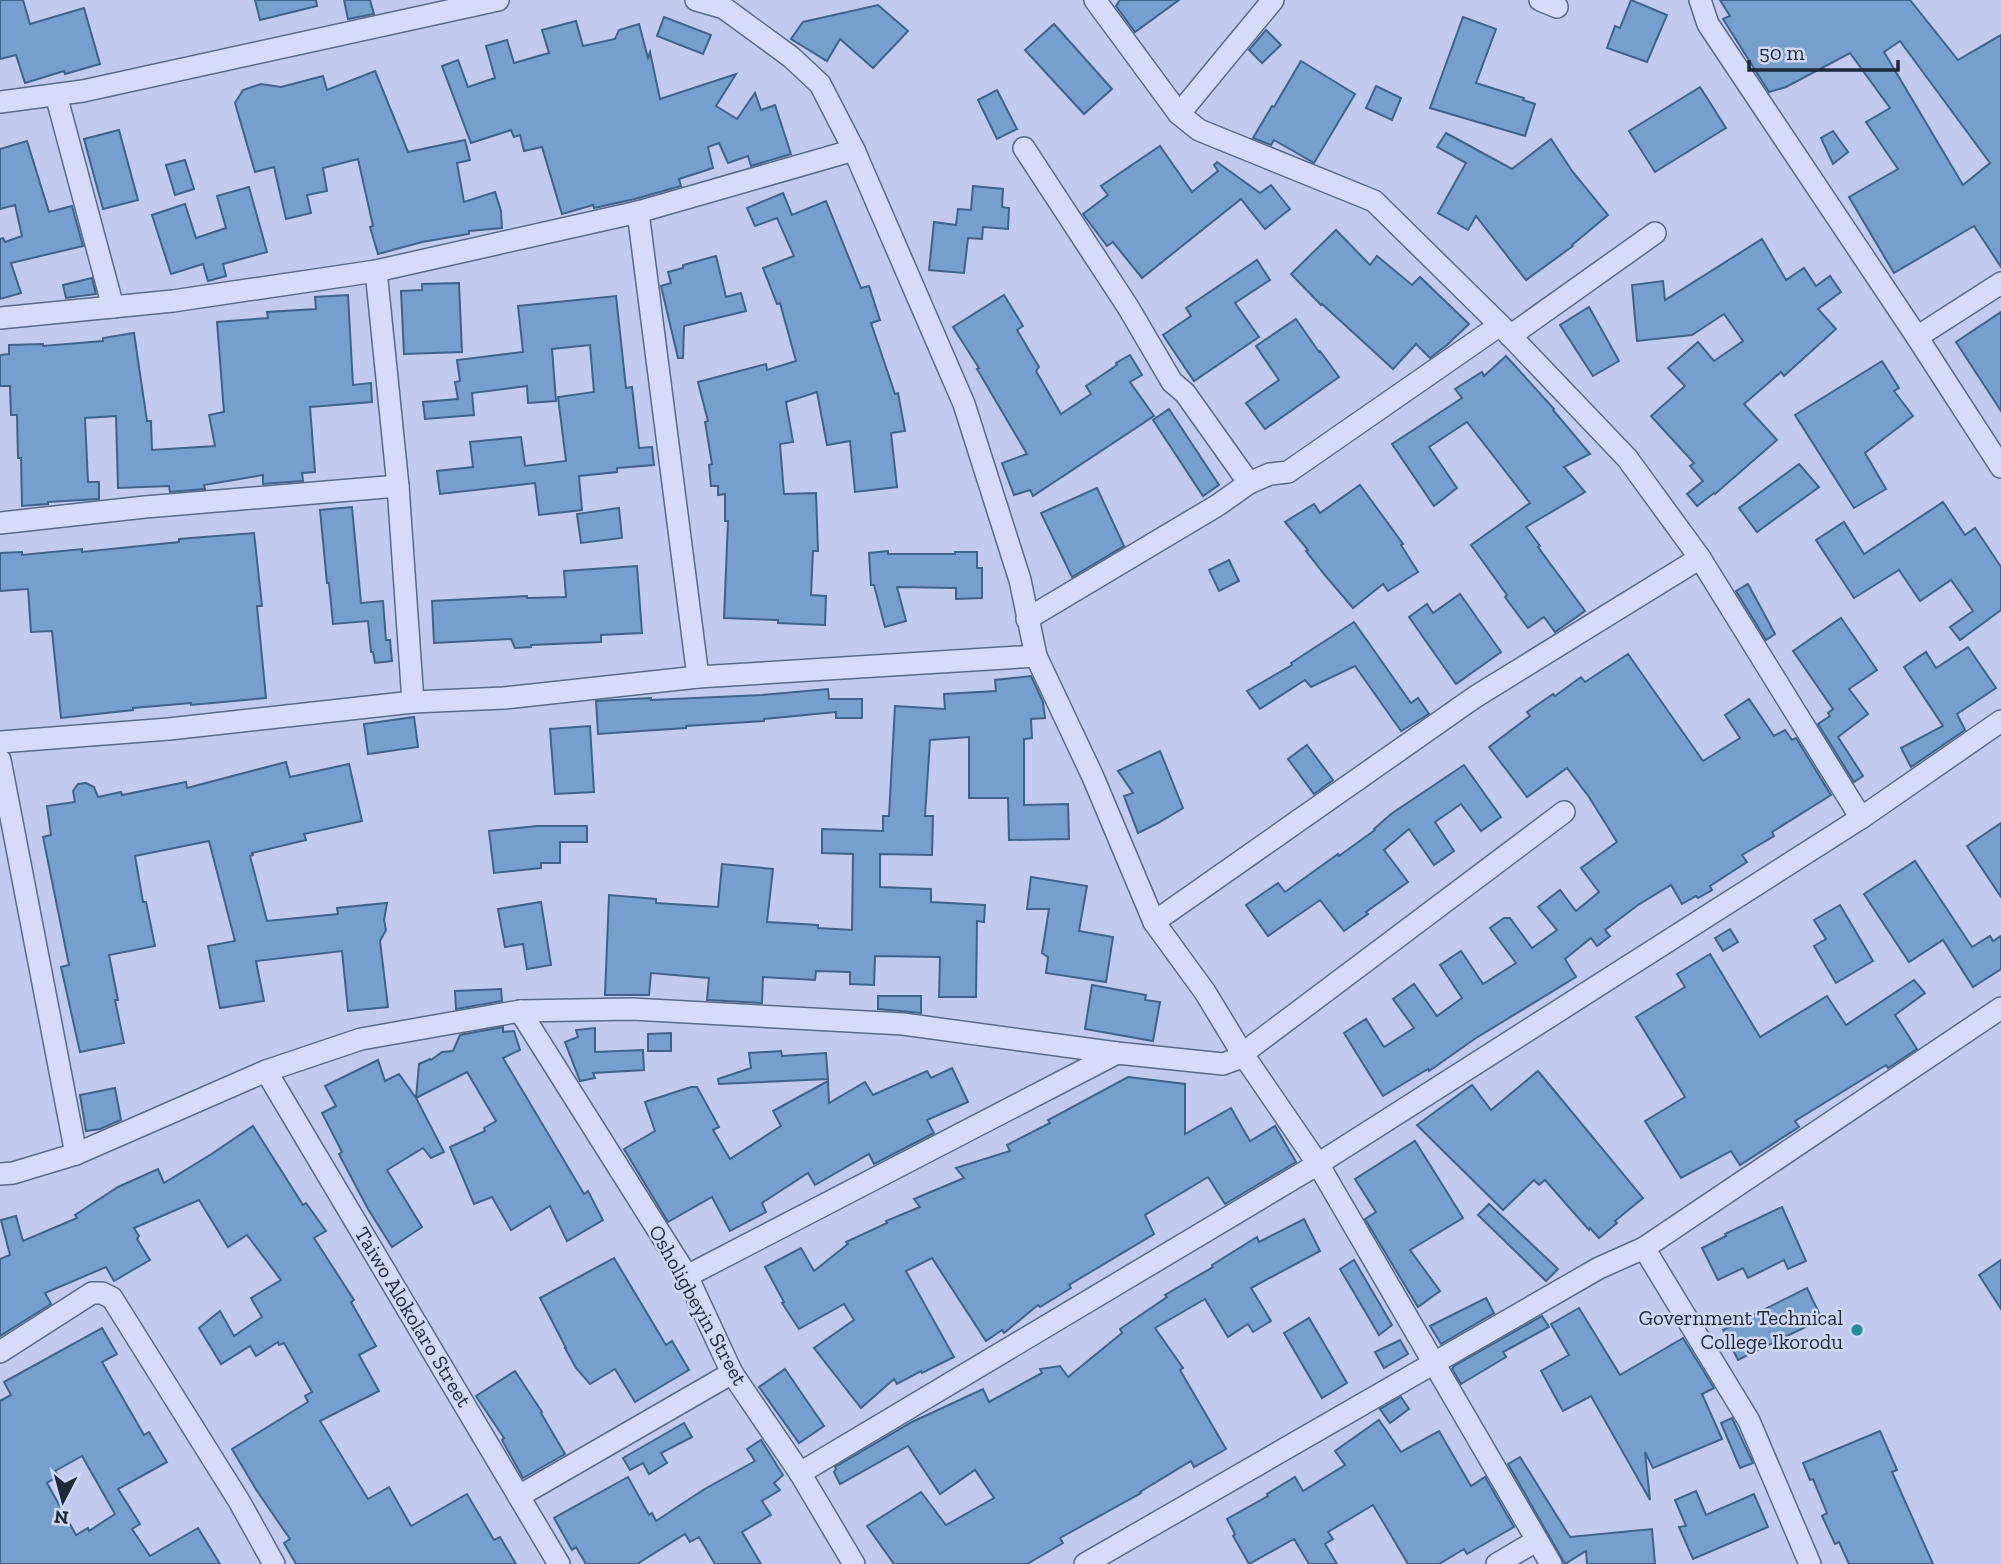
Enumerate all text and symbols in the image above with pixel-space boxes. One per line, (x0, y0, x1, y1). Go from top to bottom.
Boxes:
scale bar (1749, 28, 1898, 72)
text: 50 m (1759, 40, 1805, 65)
street label: Osholigbeyin Street (644, 1220, 753, 1389)
street label: Taiwo Alokolaro Street (350, 1222, 477, 1412)
place label: Government Technical College Ikorodu (1638, 1305, 1843, 1354)
marker: Government Technical College Ikorodu (1849, 1322, 1865, 1338)
north arrow (28, 1466, 98, 1536)
text: N (53, 1505, 70, 1530)

